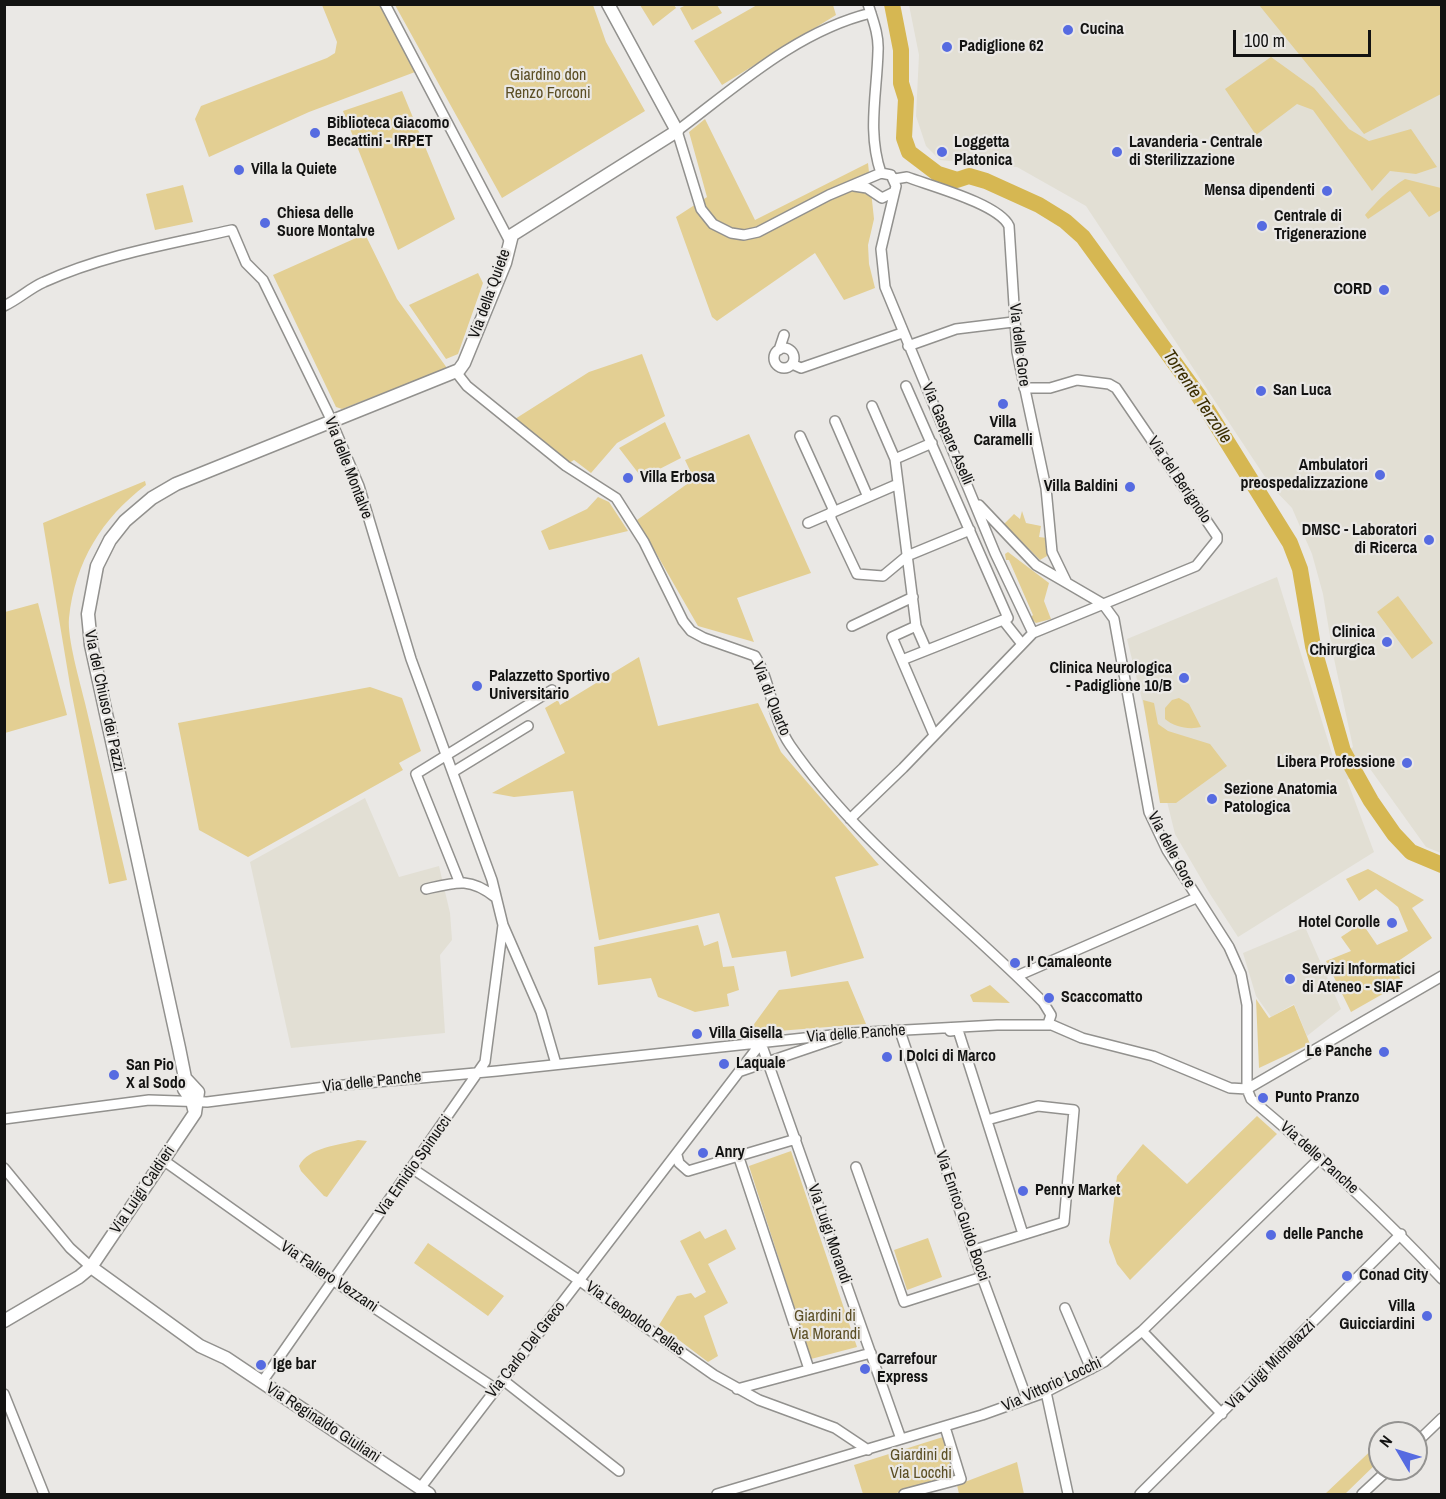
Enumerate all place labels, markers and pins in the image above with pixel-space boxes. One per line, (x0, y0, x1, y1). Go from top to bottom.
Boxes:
place label: Cucina (1080, 20, 1124, 40)
marker: Cucina (1061, 23, 1075, 37)
place label: Padiglione 62 (959, 37, 1044, 57)
marker: Padiglione 62 (940, 40, 954, 54)
place label: Biblioteca Giacomo Becattini - IRPET (327, 114, 449, 152)
marker: Biblioteca Giacomo Becattini - IRPET (308, 126, 322, 140)
place label: Loggetta Platonica (954, 133, 1012, 171)
place label: Lavanderia - Centrale di Sterilizzazione (1129, 133, 1262, 171)
marker: Loggetta Platonica (935, 145, 949, 159)
marker: Lavanderia - Centrale di Sterilizzazione (1110, 145, 1124, 159)
place label: Villa la Quiete (251, 160, 337, 180)
marker: Villa la Quiete (232, 163, 246, 177)
place label: Mensa dipendenti (1204, 181, 1315, 201)
marker: Mensa dipendenti (1320, 184, 1334, 198)
place label: Chiesa delle Suore Montalve (277, 204, 375, 242)
place label: Centrale di Trigenerazione (1274, 207, 1367, 245)
marker: Chiesa delle Suore Montalve (258, 216, 272, 230)
marker: Centrale di Trigenerazione (1255, 219, 1269, 233)
place label: CORD (1333, 280, 1372, 300)
marker: CORD (1377, 283, 1391, 297)
place label: San Luca (1273, 381, 1331, 401)
marker: San Luca (1254, 384, 1268, 398)
marker: Villa Caramelli (996, 397, 1010, 411)
place label: Villa Caramelli (973, 413, 1033, 451)
place label: Ambulatori preospedalizzazione (1240, 456, 1368, 494)
place label: Villa Erbosa (640, 468, 715, 488)
marker: Ambulatori preospedalizzazione (1373, 468, 1387, 482)
marker: Villa Erbosa (621, 471, 635, 485)
place label: Villa Baldini (1044, 477, 1118, 497)
marker: Villa Baldini (1123, 480, 1137, 494)
place label: DMSC - Laboratori di Ricerca (1302, 521, 1417, 559)
marker: DMSC - Laboratori di Ricerca (1422, 533, 1436, 547)
place label: Clinica Chirurgica (1309, 623, 1375, 661)
marker: Clinica Chirurgica (1380, 635, 1394, 649)
place label: Clinica Neurologica - Padiglione 10/B (1050, 659, 1172, 697)
place label: Palazzetto Sportivo Universitario (489, 667, 610, 705)
marker: Clinica Neurologica - Padiglione 10/B (1177, 671, 1191, 685)
marker: Palazzetto Sportivo Universitario (470, 679, 484, 693)
place label: Libera Professione (1277, 753, 1395, 773)
marker: Libera Professione (1400, 756, 1414, 770)
place label: Sezione Anatomia Patologica (1224, 780, 1337, 818)
marker: Sezione Anatomia Patologica (1205, 792, 1219, 806)
place label: Hotel Corolle (1298, 913, 1380, 933)
marker: Hotel Corolle (1385, 916, 1399, 930)
place label: I' Camaleonte (1027, 953, 1112, 973)
marker: I' Camaleonte (1008, 956, 1022, 970)
place label: Servizi Informatici di Ateneo - SIAF (1302, 960, 1415, 998)
marker: Servizi Informatici di Ateneo - SIAF (1283, 972, 1297, 986)
place label: Scaccomatto (1061, 988, 1143, 1008)
marker: Scaccomatto (1042, 991, 1056, 1005)
place label: Villa Gisella (709, 1024, 782, 1044)
marker: Villa Gisella (690, 1027, 704, 1041)
place label: Le Panche (1306, 1042, 1372, 1062)
marker: Le Panche (1377, 1045, 1391, 1059)
place label: I Dolci di Marco (899, 1047, 996, 1067)
marker: I Dolci di Marco (880, 1050, 894, 1064)
place label: Laquale (736, 1054, 786, 1074)
place label: San Pio X al Sodo (126, 1056, 186, 1094)
marker: Laquale (717, 1057, 731, 1071)
marker: San Pio X al Sodo (107, 1068, 121, 1082)
place label: Punto Pranzo (1275, 1088, 1360, 1108)
marker: Punto Pranzo (1256, 1091, 1270, 1105)
place label: Anry (715, 1143, 745, 1163)
marker: Anry (696, 1146, 710, 1160)
place label: Penny Market (1035, 1181, 1120, 1201)
marker: Penny Market (1016, 1184, 1030, 1198)
place label: delle Panche (1283, 1225, 1363, 1245)
marker: delle Panche (1264, 1228, 1278, 1242)
place label: Conad City (1359, 1266, 1428, 1286)
marker: Conad City (1340, 1269, 1354, 1283)
place label: Villa Guicciardini (1339, 1297, 1415, 1335)
marker: Villa Guicciardini (1420, 1309, 1434, 1323)
place label: Carrefour Express (877, 1350, 937, 1388)
place label: Ige bar (273, 1355, 316, 1375)
marker: Ige bar (254, 1358, 268, 1372)
marker: Carrefour Express (858, 1362, 872, 1376)

